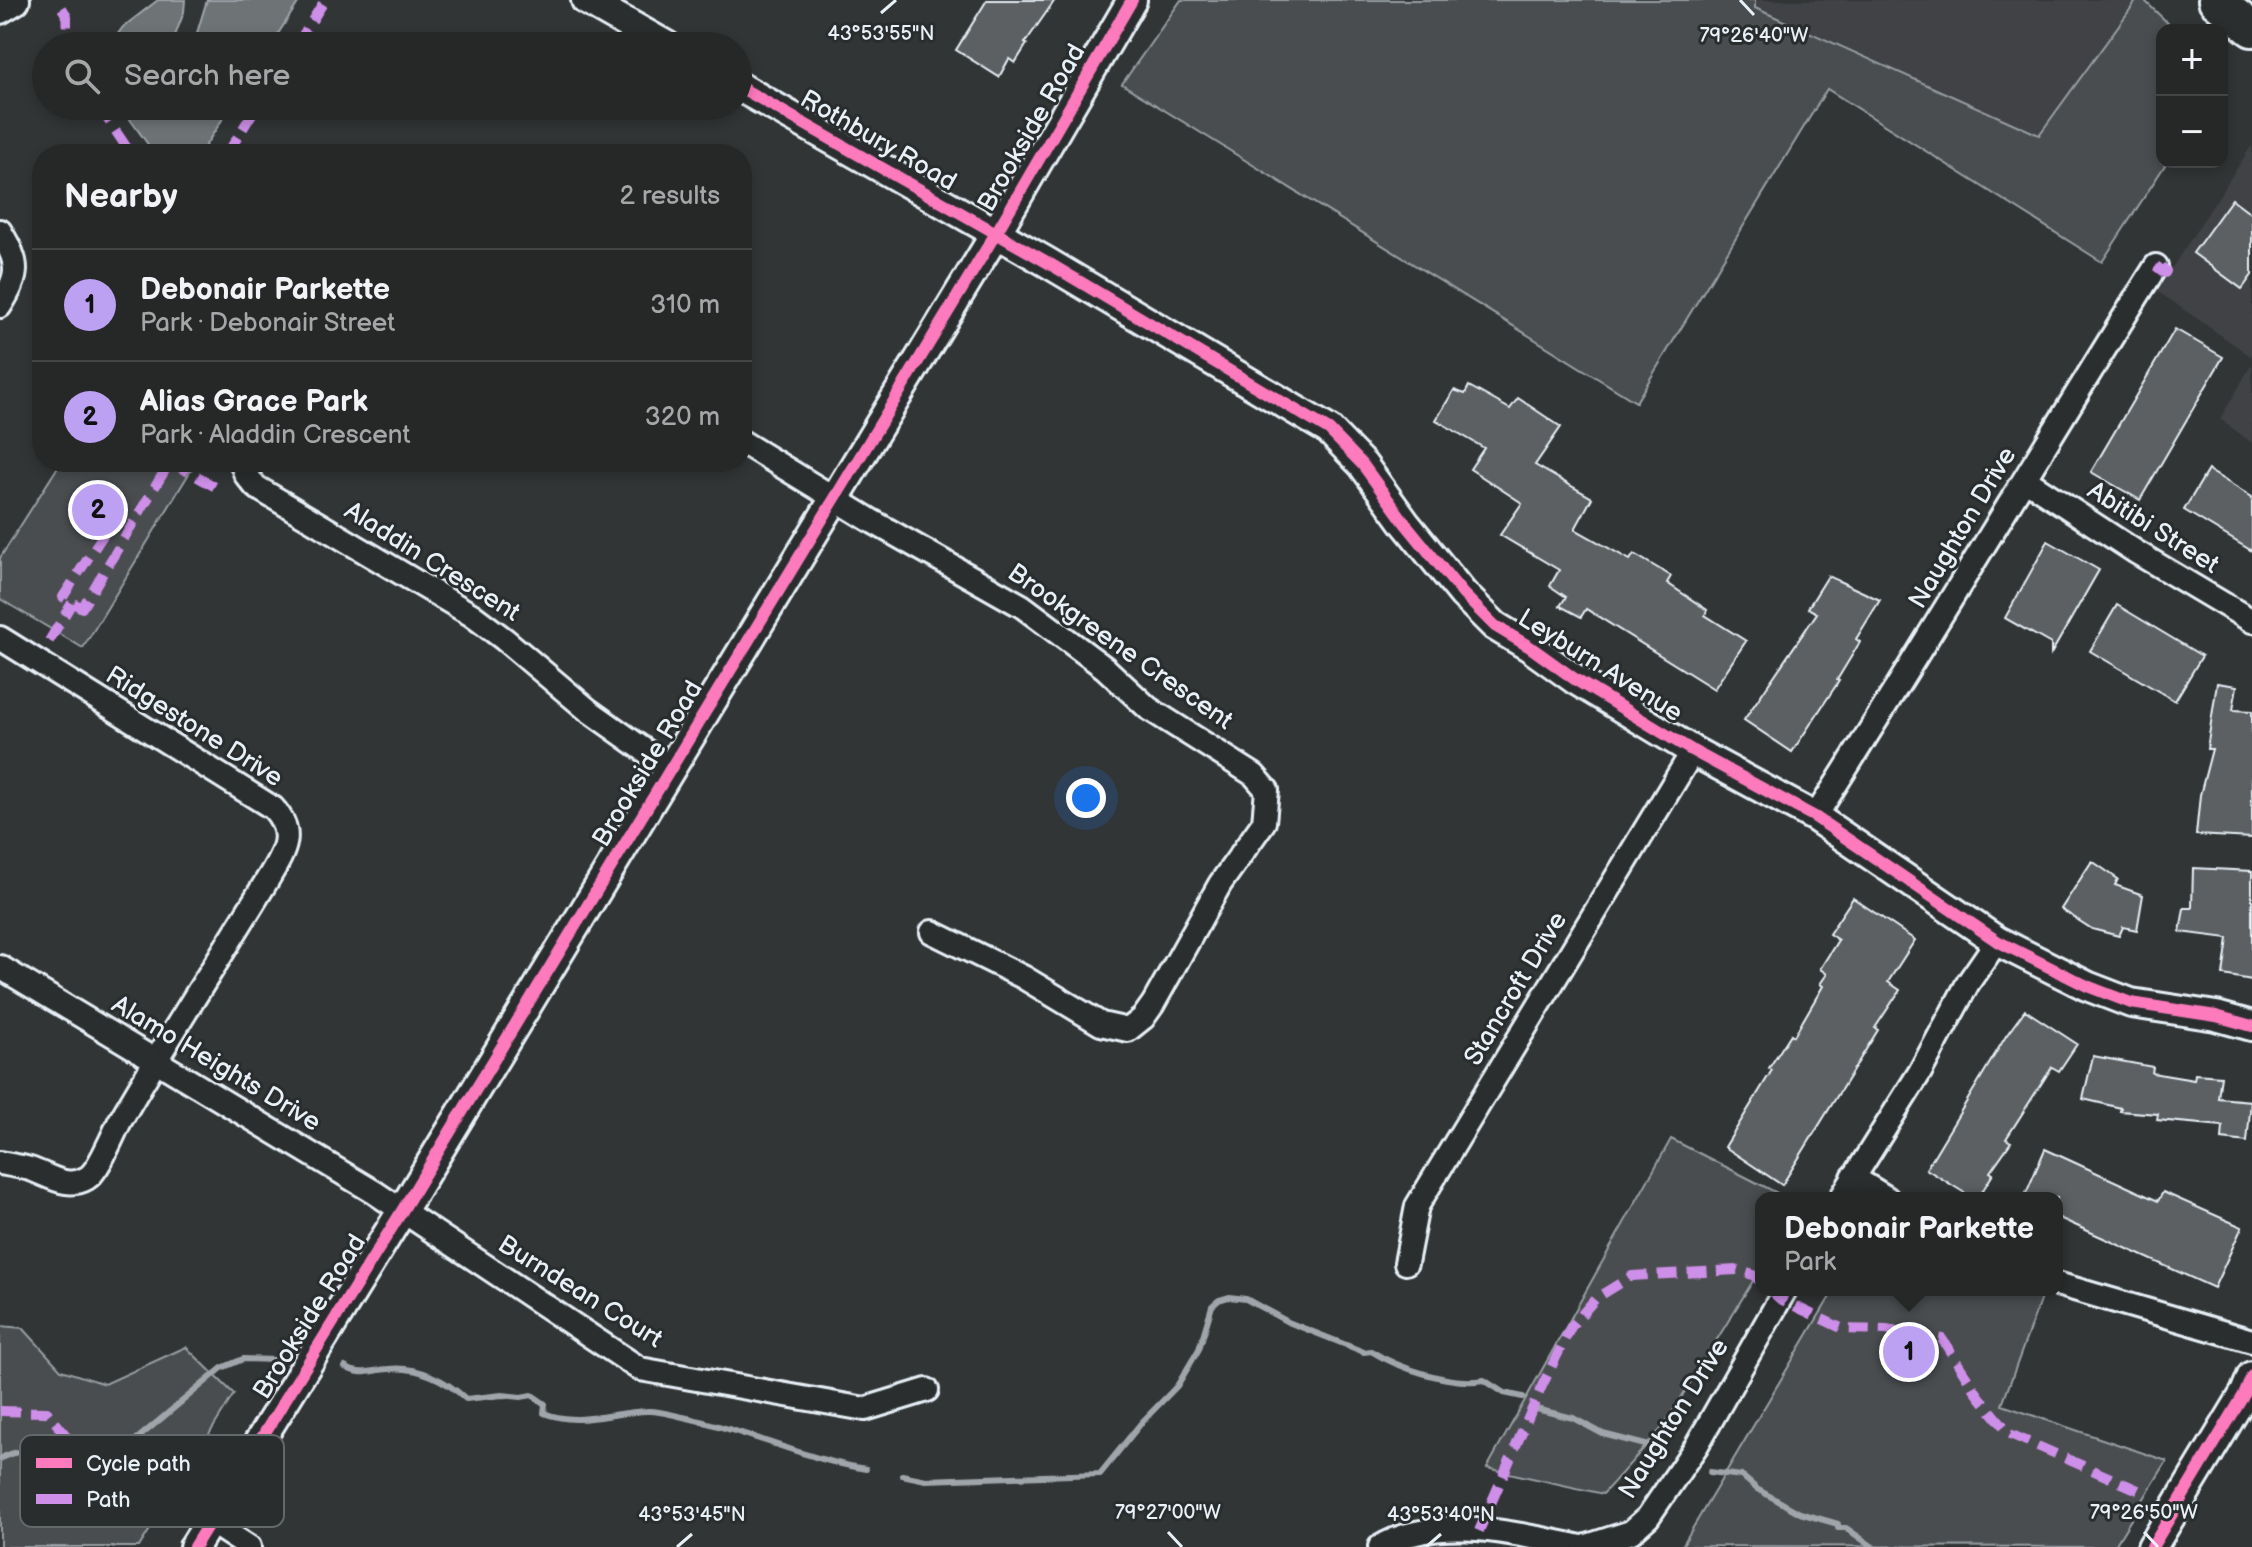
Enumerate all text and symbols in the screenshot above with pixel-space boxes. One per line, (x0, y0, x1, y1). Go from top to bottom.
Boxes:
text: 43°53'55"N (828, 22, 934, 46)
text: 79°26'40"W (1700, 24, 1808, 48)
map controls (2156, 24, 2228, 168)
button: + (2156, 24, 2228, 96)
search box (32, 32, 752, 120)
street label: Brookside Road (972, 39, 1092, 217)
icon: search (60, 54, 104, 98)
text: Search here (124, 58, 290, 94)
street label: Rothbury Road (794, 84, 962, 198)
button: − (2156, 96, 2228, 168)
text: Nearby (64, 176, 178, 217)
text: 2 results (620, 181, 720, 212)
text: Debonair Parkette (140, 272, 390, 308)
text: 1 (85, 290, 95, 321)
text: 310 m (650, 290, 720, 321)
text: Park · Debonair Street (140, 308, 395, 339)
text: Alias Grace Park (140, 384, 368, 420)
text: 2 (82, 402, 98, 433)
text: 320 m (645, 402, 720, 433)
text: Park · Aladdin Crescent (140, 420, 410, 451)
street label: Naughton Drive (1903, 442, 2023, 614)
street label: Abitibi Street (2081, 475, 2225, 581)
pin: 2 (72, 480, 124, 540)
street label: Aladdin Crescent (338, 496, 526, 628)
street label: Brookgreene Crescent (1001, 557, 1239, 737)
street label: Leyburn Avenue (1512, 603, 1688, 729)
street label: Ridgestone Drive (100, 660, 288, 794)
street label: Brookside Road (586, 675, 710, 853)
your location (1066, 778, 1106, 818)
street label: Stancroft Drive (1458, 907, 1574, 1071)
street label: Alamo Heights Drive (106, 989, 326, 1139)
popup (1755, 1192, 2063, 1296)
text: Debonair Parkette (1784, 1211, 2034, 1247)
street label: Brookside Road (247, 1229, 373, 1405)
street label: Burndean Court (492, 1229, 668, 1355)
text: Park (1784, 1247, 1836, 1278)
pin: 1 (1883, 1322, 1935, 1382)
street label: Naughton Drive (1612, 1333, 1736, 1505)
legend (20, 1435, 284, 1527)
text: Cycle path (86, 1451, 191, 1478)
text: Path (86, 1487, 130, 1514)
text: 79°27'00"W (1115, 1501, 1221, 1525)
text: 79°26'50"W (2090, 1501, 2198, 1525)
text: 43°53'45"N (638, 1503, 746, 1527)
text: 43°53'40"N (1387, 1503, 1495, 1527)

